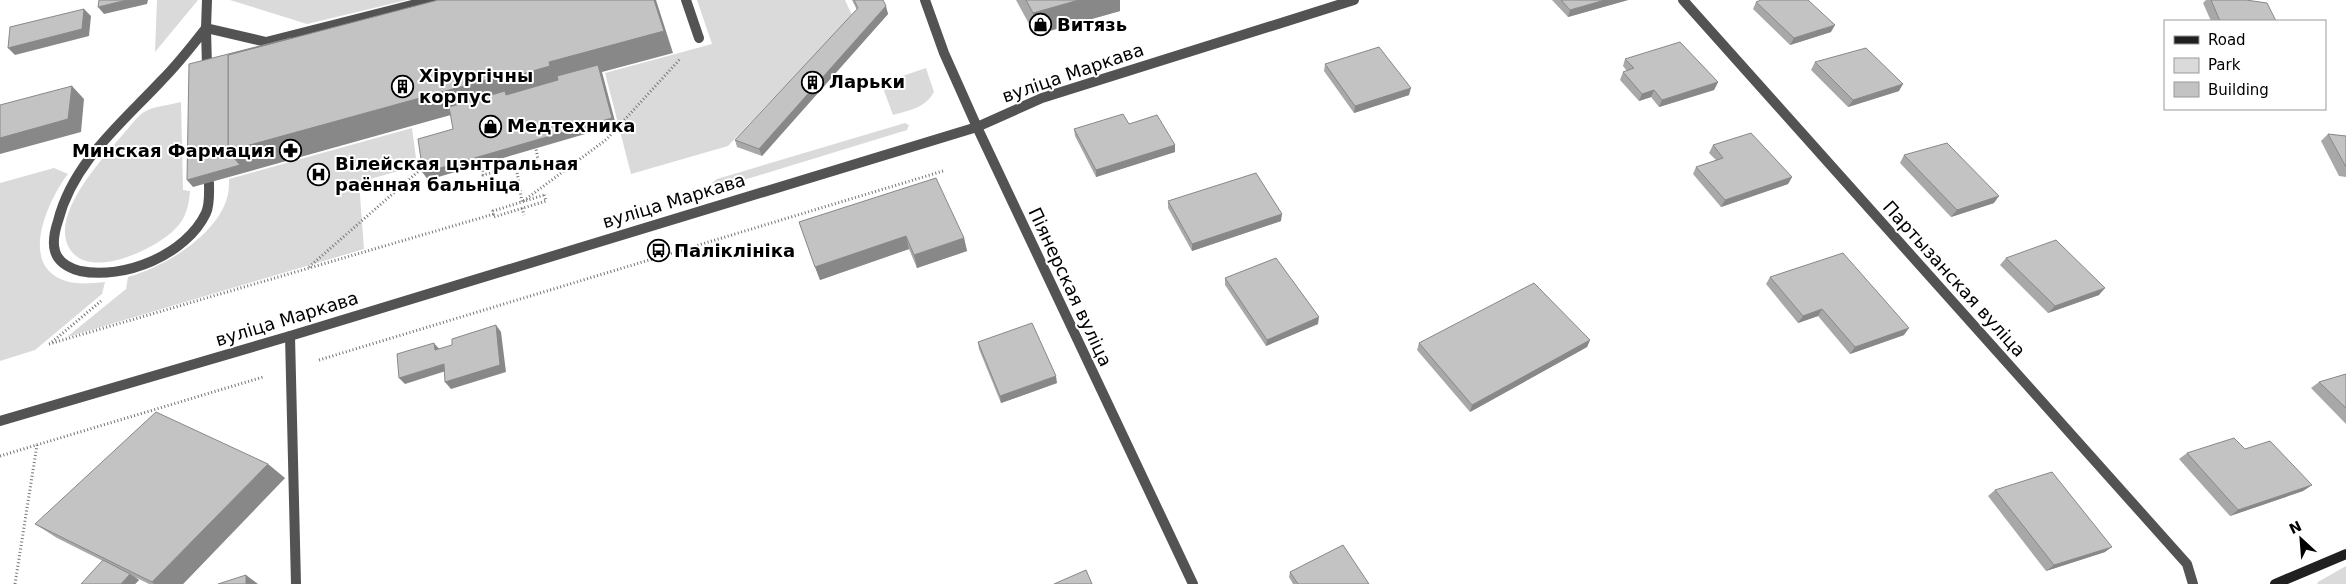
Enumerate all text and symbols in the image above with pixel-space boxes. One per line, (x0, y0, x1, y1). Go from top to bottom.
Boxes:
shop icon: Витязь (1029, 13, 1053, 37)
place label: Витязь (1057, 14, 1127, 35)
legend (2164, 20, 2326, 110)
text: Road (2208, 31, 2246, 49)
street label: вуліца Маркава (999, 38, 1146, 107)
text: Park (2208, 56, 2241, 74)
place label: Хірургічны корпус (419, 65, 533, 107)
building icon: Ларьки (801, 70, 825, 94)
place label: Ларьки (829, 71, 905, 92)
building icon: Хірургічны корпус (391, 74, 415, 98)
text: Building (2208, 81, 2269, 99)
shop icon: Медтехника (479, 114, 503, 138)
place label: Медтехника (507, 115, 635, 136)
pharmacy icon: Минская Фармация (279, 139, 303, 163)
place label: Минская Фармация (72, 140, 275, 161)
place label: Вілейская цэнтральная раённая бальніца (335, 153, 578, 195)
hospital icon: Вілейская цэнтральная раённая бальніца (307, 162, 331, 186)
street label: вуліца Маркава (600, 169, 748, 232)
street label: Партызанская вуліца (1879, 196, 2030, 361)
street label: Піянерская вуліца (1024, 204, 1117, 370)
bus stop icon: Паліклініка (646, 239, 670, 263)
place label: Паліклініка (674, 240, 795, 261)
street label: вуліца Маркава (213, 287, 361, 350)
north arrow (2276, 514, 2326, 564)
text: N (2287, 518, 2304, 537)

